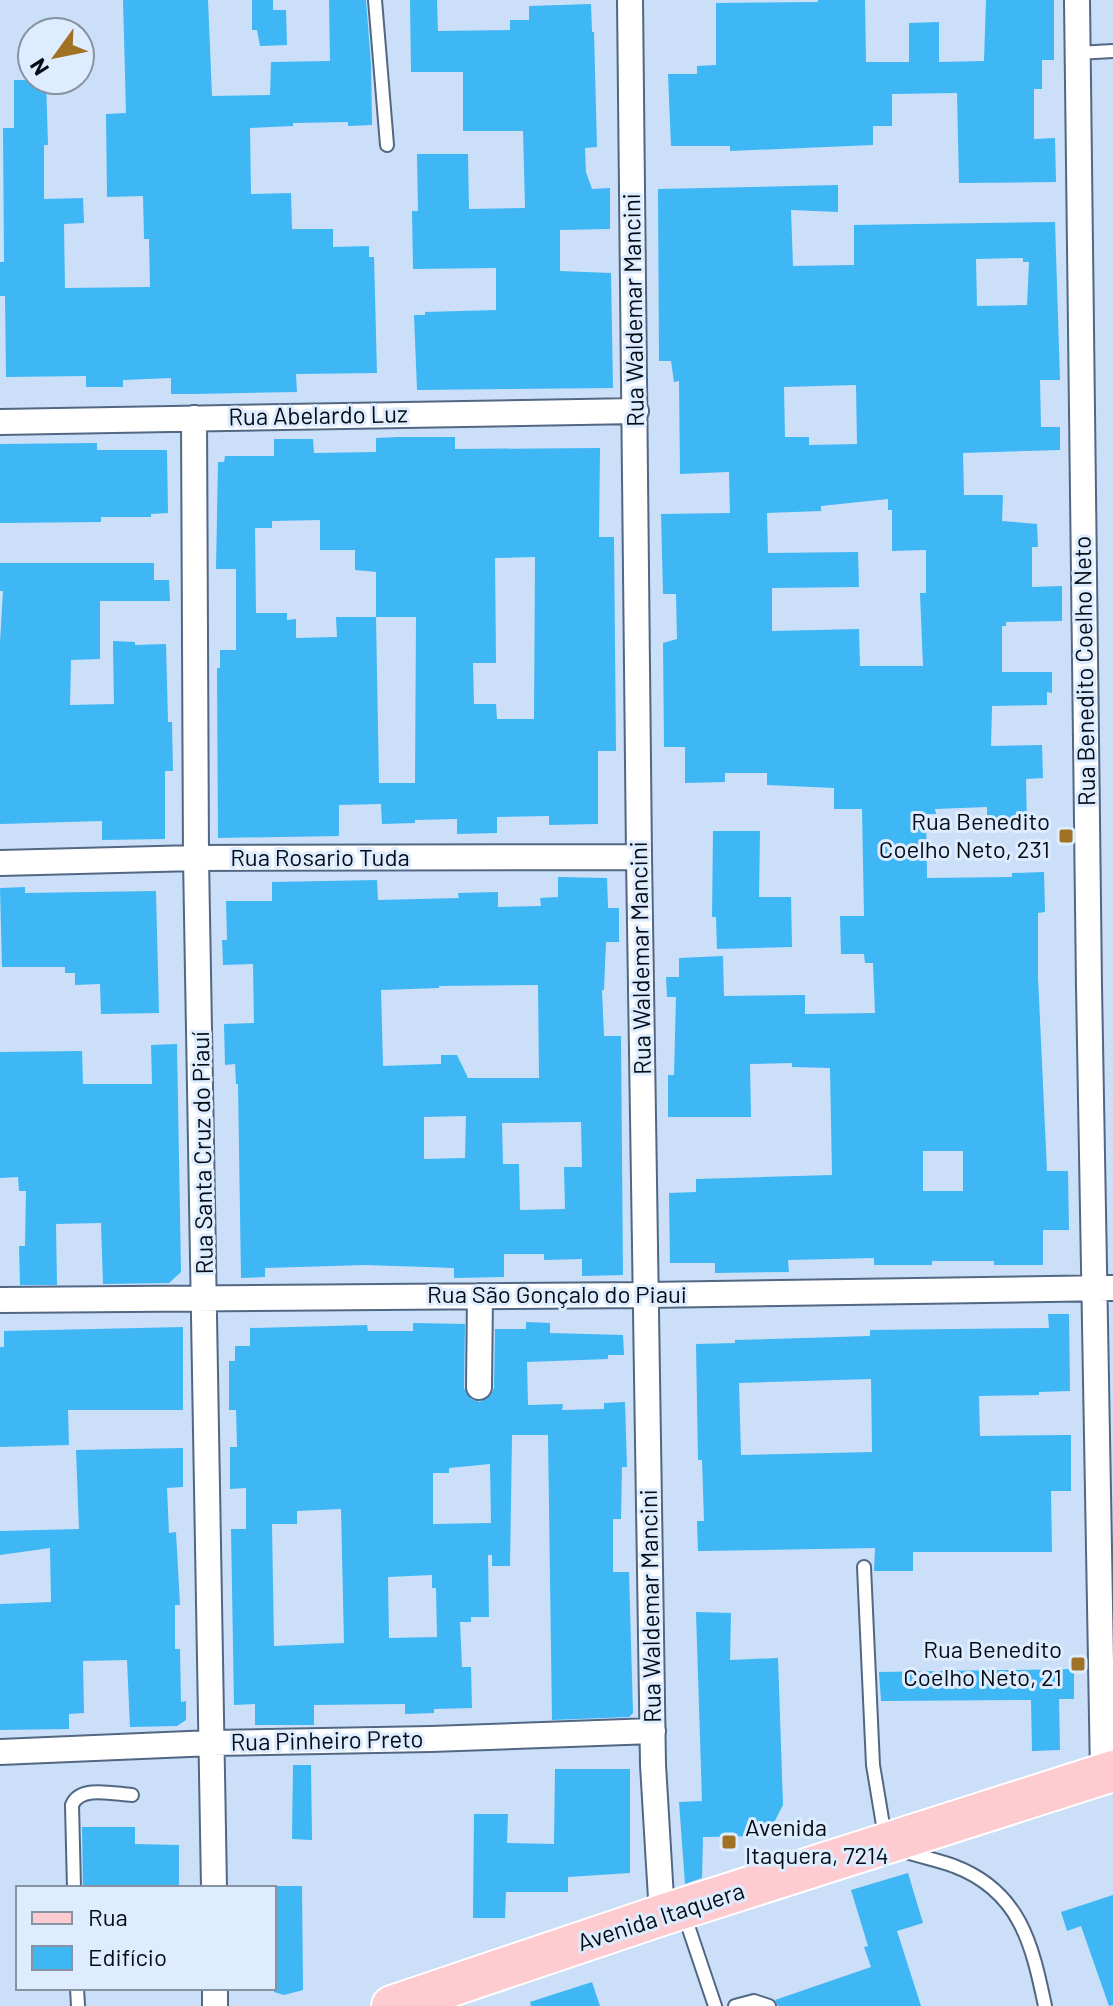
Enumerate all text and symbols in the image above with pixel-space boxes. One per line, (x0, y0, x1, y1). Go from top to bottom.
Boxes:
north arrow (16, 16, 96, 96)
text: N (23, 54, 53, 81)
street label: Rua Waldemar Mancini (616, 193, 649, 427)
street label: Rua Abelardo Luz (228, 398, 408, 431)
street label: Rua Benedito Coelho Neto (1067, 536, 1100, 806)
place label: Rua Benedito Coelho Neto, 231 (879, 806, 1050, 863)
marker: Rua Benedito Coelho Neto, 231 (1057, 827, 1075, 845)
street label: Rua Waldemar Mancini (623, 841, 656, 1075)
street label: Rua Rosario Tuda (230, 842, 410, 871)
street label: Rua Santa Cruz do Piauí (185, 1031, 218, 1275)
street label: Rua São Gonçalo do Piaui (427, 1279, 687, 1308)
street label: Rua Waldemar Mancini (633, 1489, 666, 1723)
place label: Rua Benedito Coelho Neto, 21 (903, 1634, 1062, 1691)
marker: Rua Benedito Coelho Neto, 21 (1069, 1655, 1087, 1673)
street label: Rua Pinheiro Preto (230, 1723, 424, 1756)
place label: Avenida Itaquera, 7214 (745, 1812, 889, 1869)
marker: Avenida Itaquera, 7214 (720, 1833, 738, 1851)
street label: Avenida Itaquera (573, 1875, 748, 1956)
legend (16, 1886, 276, 1990)
text: Rua (88, 1902, 128, 1931)
text: Edifício (88, 1942, 167, 1971)

